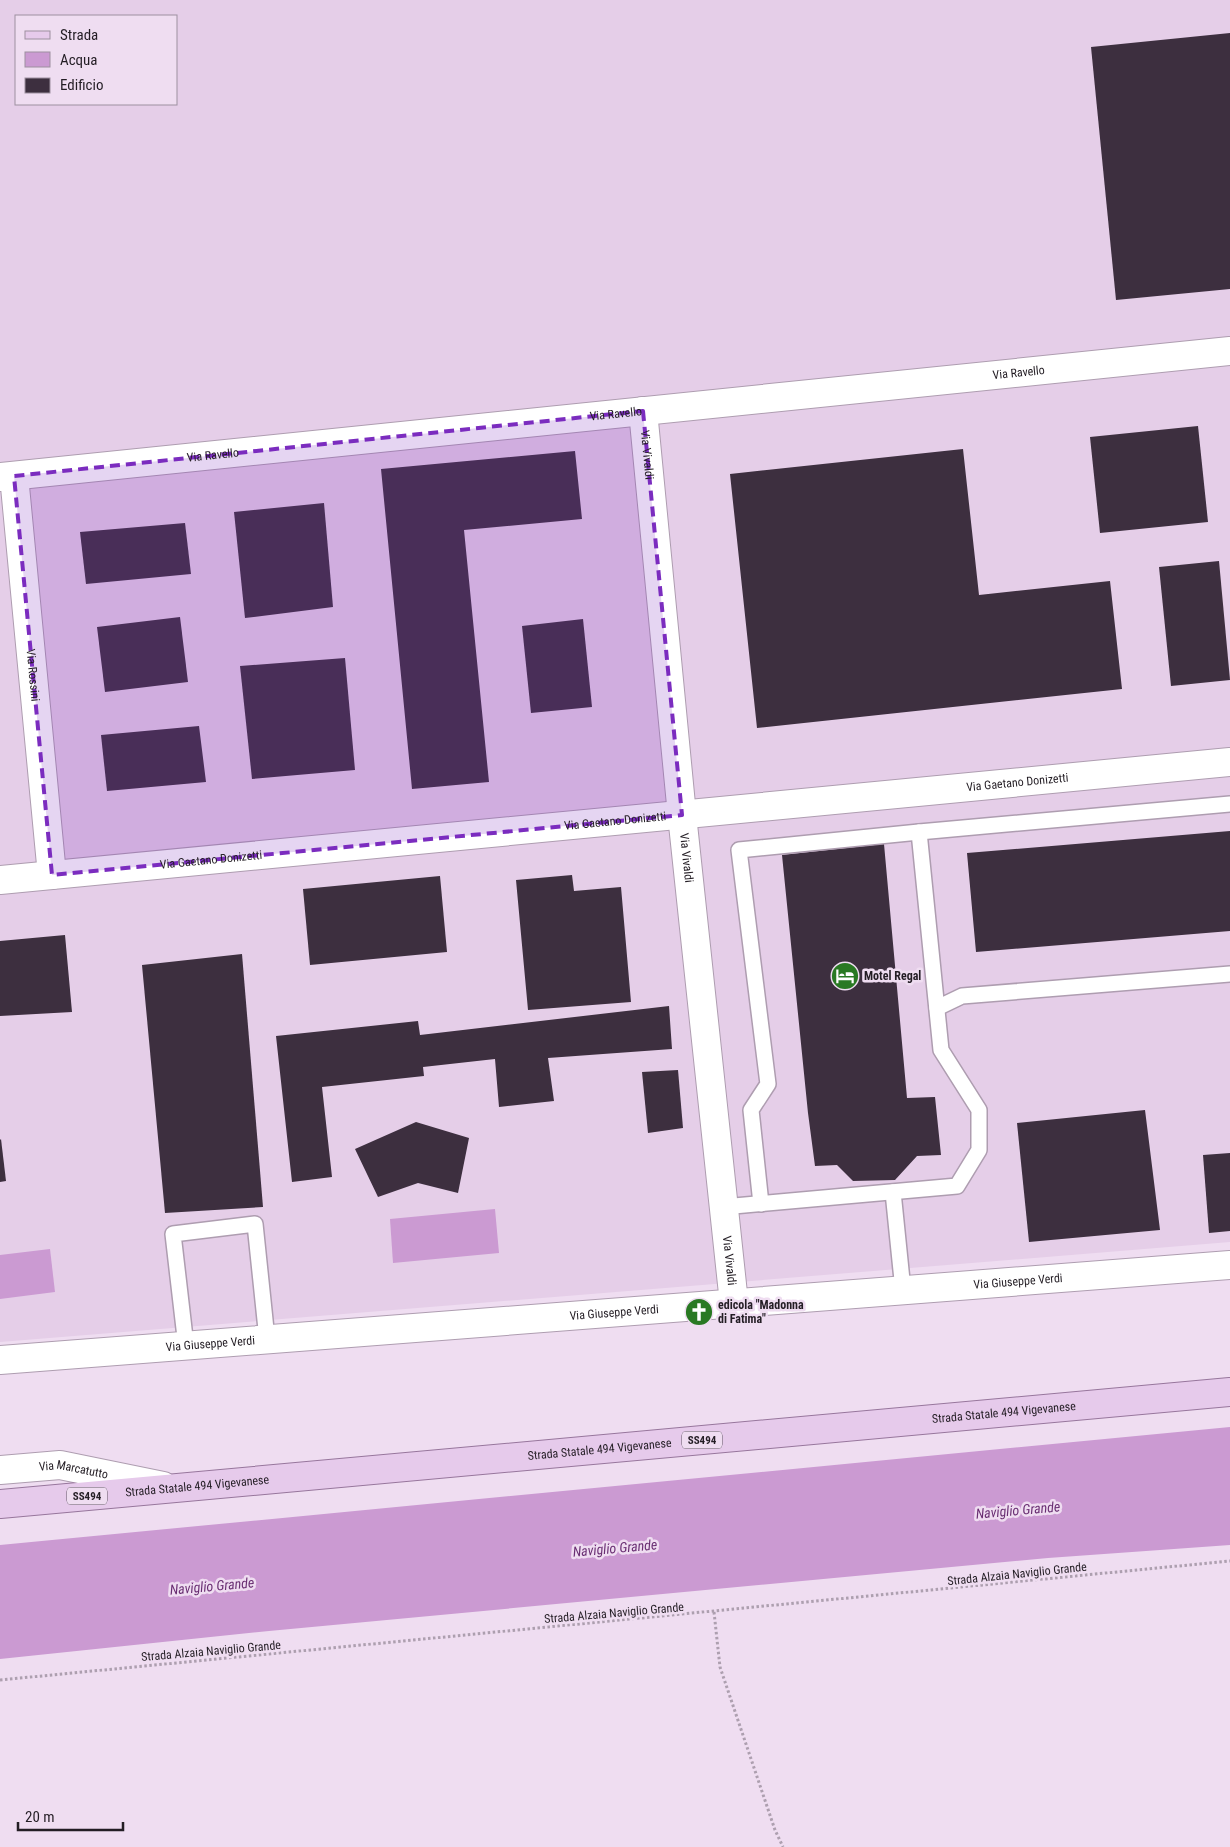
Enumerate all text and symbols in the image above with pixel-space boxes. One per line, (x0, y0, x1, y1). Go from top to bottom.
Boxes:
legend (15, 15, 178, 105)
text: Strada (60, 26, 98, 44)
text: Acqua (60, 51, 98, 69)
text: Edificio (60, 76, 103, 94)
street label: Via Ravello (992, 363, 1045, 382)
street label: Via Ravello (589, 404, 643, 424)
street label: Via Vivaldi (638, 429, 657, 480)
street label: Via Ravello (186, 446, 240, 465)
street label: Via Rossini (23, 648, 42, 702)
street label: Via Gaetano Donizetti (966, 771, 1069, 794)
street label: Via Gaetano Donizetti (563, 809, 667, 833)
street label: Via Vivaldi (677, 832, 696, 883)
street label: Via Gaetano Donizetti (159, 848, 263, 872)
hotel icon: Motel Regal (830, 961, 860, 991)
place label: Motel Regal (864, 969, 921, 983)
street label: Via Vivaldi (720, 1235, 739, 1286)
street label: Via Giuseppe Verdi (973, 1271, 1063, 1292)
church icon: edicola "Madonna di Fatima" (684, 1297, 714, 1327)
place label: edicola "Madonna di Fatima" (718, 1298, 804, 1326)
street label: Via Giuseppe Verdi (569, 1302, 659, 1323)
street label: Via Giuseppe Verdi (165, 1333, 255, 1354)
street label: Strada Statale 494 Vigevanese (931, 1399, 1077, 1426)
road number: SS494 (682, 1432, 722, 1448)
street label: Strada Statale 494 Vigevanese (527, 1436, 672, 1463)
street label: Via Marcatutto (38, 1457, 109, 1482)
street label: Strada Statale 494 Vigevanese (125, 1472, 270, 1500)
road number: SS494 (67, 1488, 107, 1504)
water label: Naviglio Grande (975, 1498, 1061, 1522)
water label: Naviglio Grande (572, 1536, 658, 1560)
street label: Strada Alzaia Naviglio Grande (947, 1560, 1088, 1588)
water label: Naviglio Grande (169, 1574, 255, 1598)
street label: Strada Alzaia Naviglio Grande (544, 1600, 685, 1626)
street label: Strada Alzaia Naviglio Grande (141, 1638, 282, 1664)
scale bar (18, 1800, 122, 1832)
text: 20 m (25, 1808, 55, 1826)

